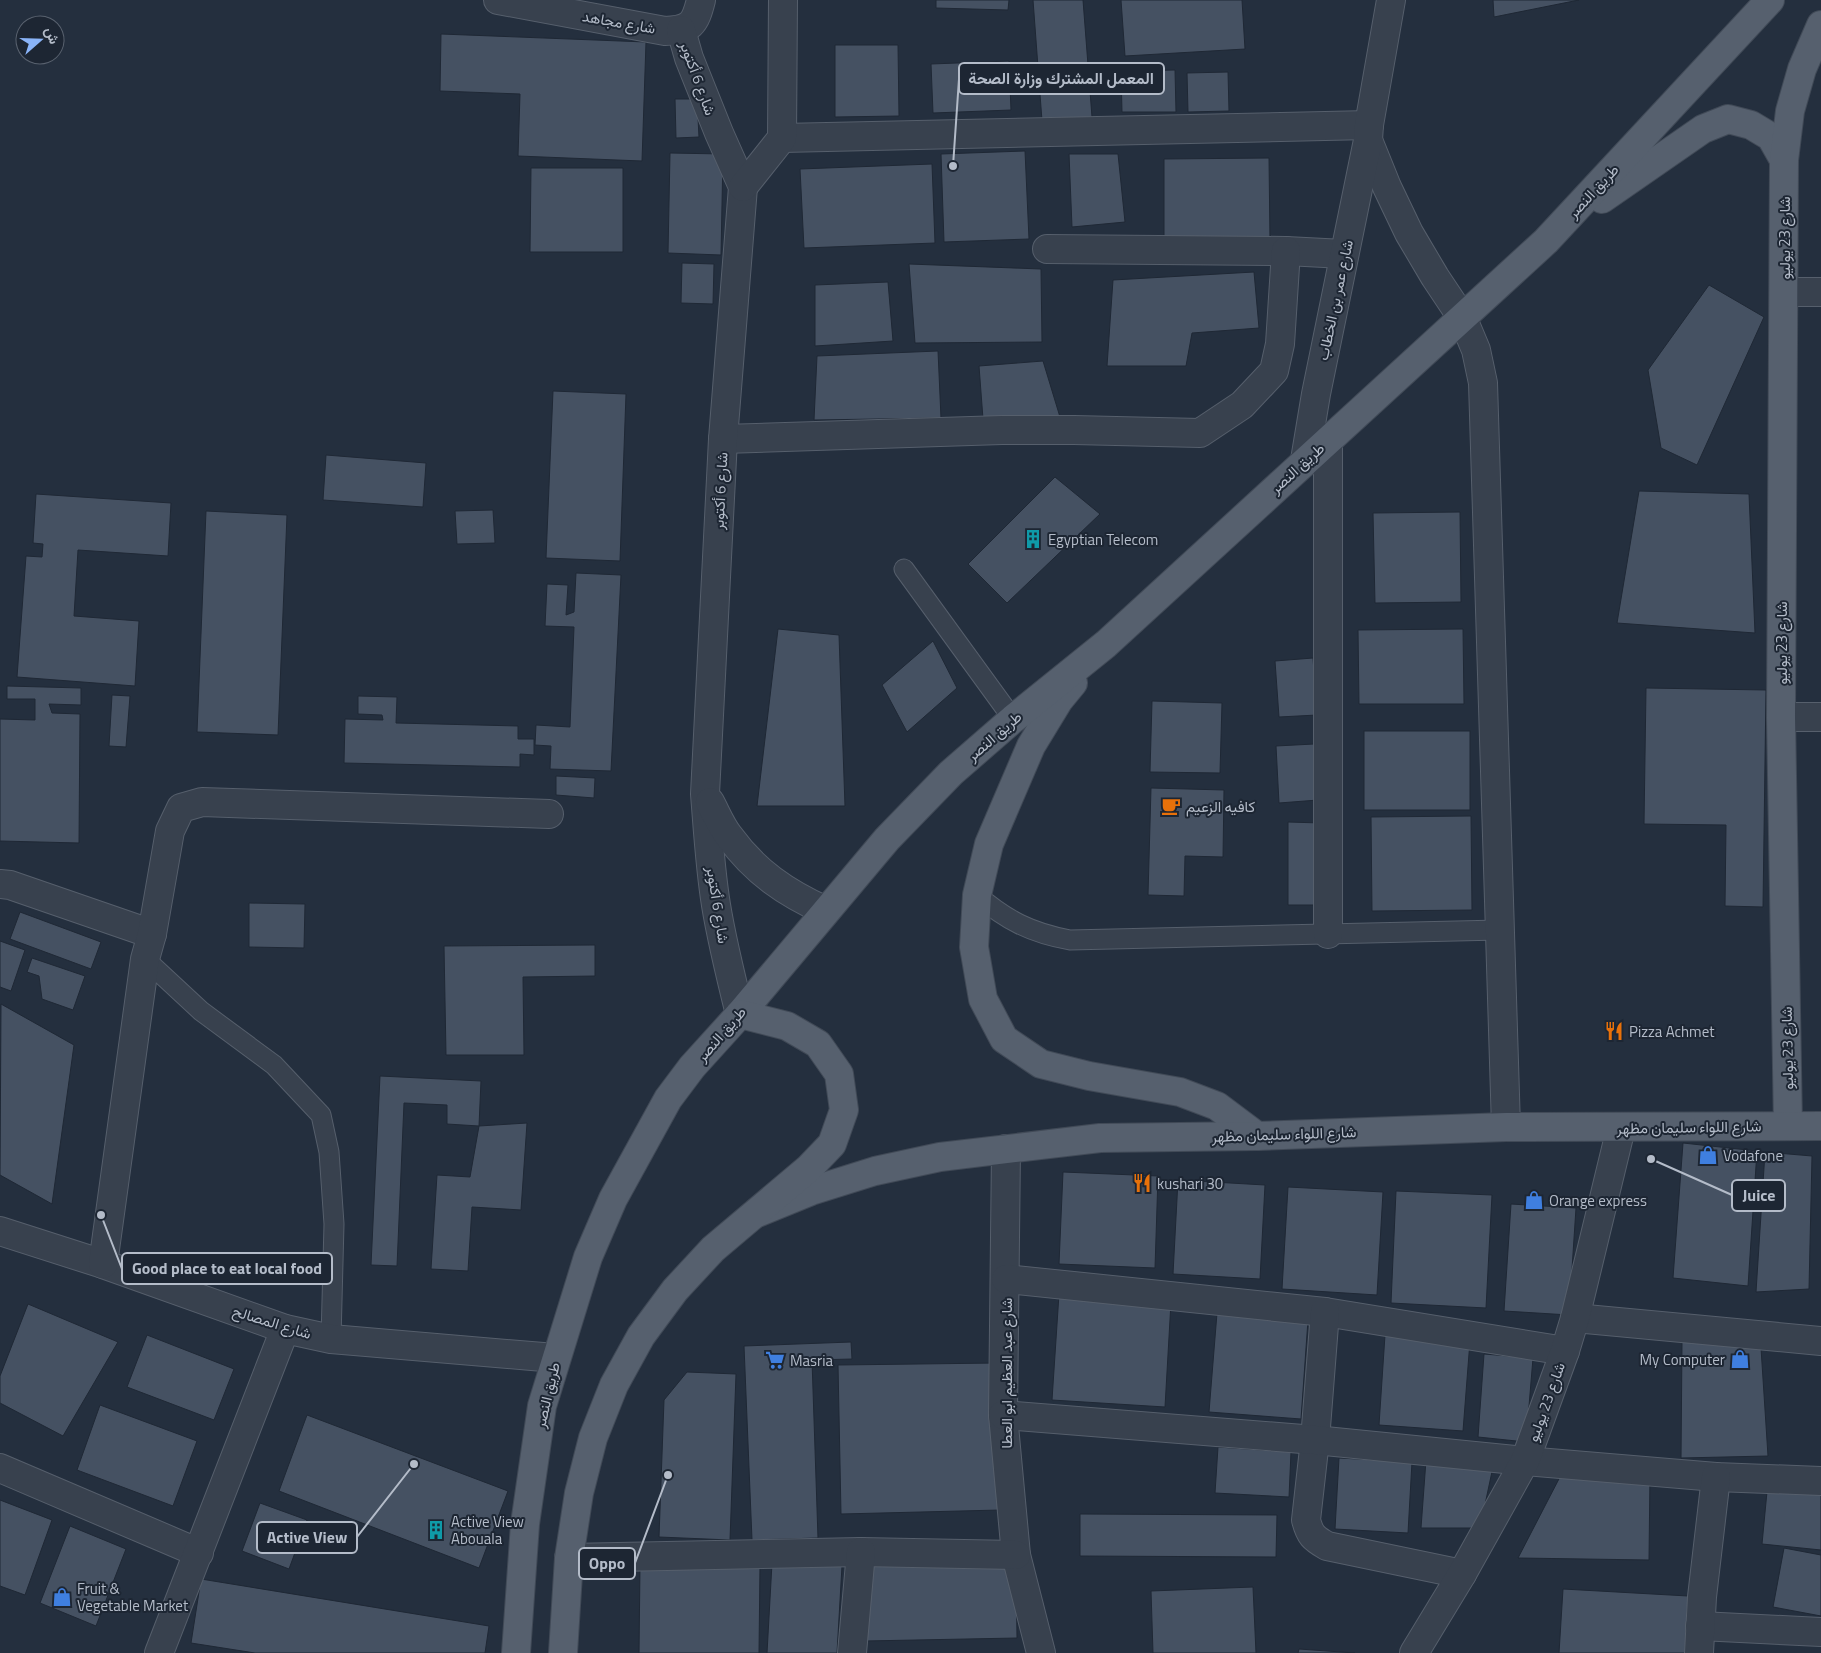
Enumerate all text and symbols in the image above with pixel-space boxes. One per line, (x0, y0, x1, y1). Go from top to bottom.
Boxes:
street label: شارع مجاهد (581, 4, 658, 40)
north arrow (15, 15, 65, 65)
text: ش (40, 24, 65, 47)
street label: شارع 6 أكتوبر (674, 37, 722, 119)
callout: المعمل المشترك وزارة الصحة (959, 63, 1164, 94)
text: المعمل المشترك وزارة الصحة (968, 66, 1154, 90)
street label: طريق النصر (1561, 159, 1624, 224)
street label: شارع 23 يوليو (1773, 196, 1796, 279)
street label: شارع عمر بن الخطاب (1311, 237, 1359, 362)
street label: طريق النصر (1264, 437, 1330, 500)
street label: شارع 6 أكتوبر (706, 451, 734, 531)
building icon: Egyptian Telecom (1022, 528, 1044, 550)
place label: Egyptian Telecom (1048, 528, 1158, 551)
street label: شارع 23 يوليو (1770, 601, 1793, 684)
street label: طريق النصر (961, 705, 1027, 767)
cafe icon: كافيه الزعيم (1160, 795, 1182, 817)
place label: كافيه الزعيم (1186, 795, 1255, 818)
street label: شارع 6 أكتوبر (700, 864, 735, 945)
street label: طريق النصر (690, 1001, 752, 1067)
street label: شارع 23 يوليو (1775, 1006, 1799, 1090)
restaurant icon: Pizza Achmet (1603, 1020, 1625, 1042)
place label: Pizza Achmet (1629, 1020, 1715, 1043)
street label: شارع اللواء سليمان مظهر (1615, 1114, 1762, 1140)
street label: شارع اللواء سليمان مظهر (1210, 1120, 1357, 1148)
shop icon: Vodafone (1697, 1144, 1719, 1166)
place label: Vodafone (1723, 1144, 1783, 1167)
restaurant icon: kushari 30 (1131, 1172, 1153, 1194)
place label: kushari 30 (1157, 1172, 1223, 1195)
callout: Juice (1732, 1180, 1785, 1211)
text: Juice (1742, 1183, 1776, 1207)
shop icon: Orange express (1523, 1189, 1545, 1211)
place label: Orange express (1549, 1189, 1647, 1212)
callout: Good place to eat local food (122, 1253, 332, 1284)
text: Good place to eat local food (132, 1256, 322, 1280)
street label: شارع عبد العظيم ابو العطا (995, 1297, 1018, 1448)
street label: شارع المصالح (230, 1299, 314, 1345)
place label: My Computer (1639, 1348, 1725, 1371)
shop icon: My Computer (1729, 1348, 1751, 1370)
supermarket icon: Masria (764, 1349, 786, 1371)
place label: Masria (790, 1349, 834, 1372)
street label: شارع 23 يوليو (1521, 1359, 1571, 1445)
street label: طريق النصر (528, 1360, 566, 1431)
place label: Active View Abouala (451, 1510, 524, 1550)
building icon: Active View Abouala (425, 1519, 447, 1541)
callout: Active View (257, 1522, 357, 1553)
text: Active View (267, 1525, 347, 1549)
callout: Oppo (579, 1548, 635, 1579)
text: Oppo (589, 1551, 625, 1575)
place label: Fruit & Vegetable Market (77, 1577, 189, 1617)
shop icon: Fruit & Vegetable Market (51, 1586, 73, 1608)

